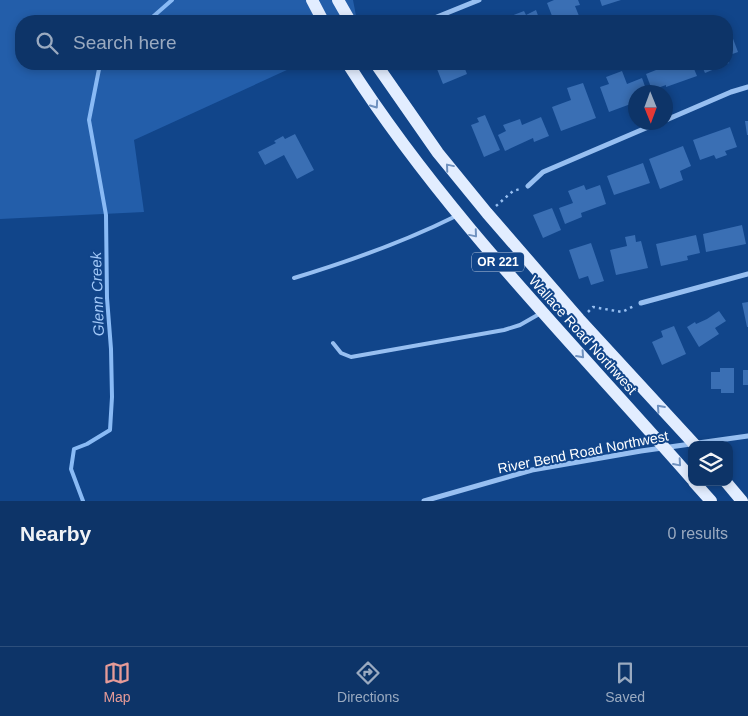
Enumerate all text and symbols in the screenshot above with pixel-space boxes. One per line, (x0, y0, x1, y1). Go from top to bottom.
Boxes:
search box (15, 15, 733, 70)
icon: search (33, 29, 61, 57)
text: Search here (73, 32, 177, 53)
north arrow (628, 85, 673, 130)
one-way arrow (369, 99, 378, 108)
one-way arrow (447, 164, 455, 173)
one-way arrow (468, 228, 477, 237)
water label: Glenn Creek (87, 250, 107, 336)
road number: OR 221 (472, 252, 524, 272)
street label: Wallace Road Northwest (526, 273, 640, 397)
one-way arrow (576, 350, 585, 359)
one-way arrow (657, 405, 666, 414)
street label: River Bend Road Northwest (496, 428, 670, 476)
map controls (688, 441, 733, 486)
button: layers (688, 441, 733, 486)
one-way arrow (672, 458, 681, 467)
text: Nearby (20, 522, 91, 545)
text: 0 results (668, 525, 728, 542)
tab: Map (103, 659, 131, 705)
tab: Directions (337, 659, 399, 705)
tab: Saved (605, 659, 645, 705)

